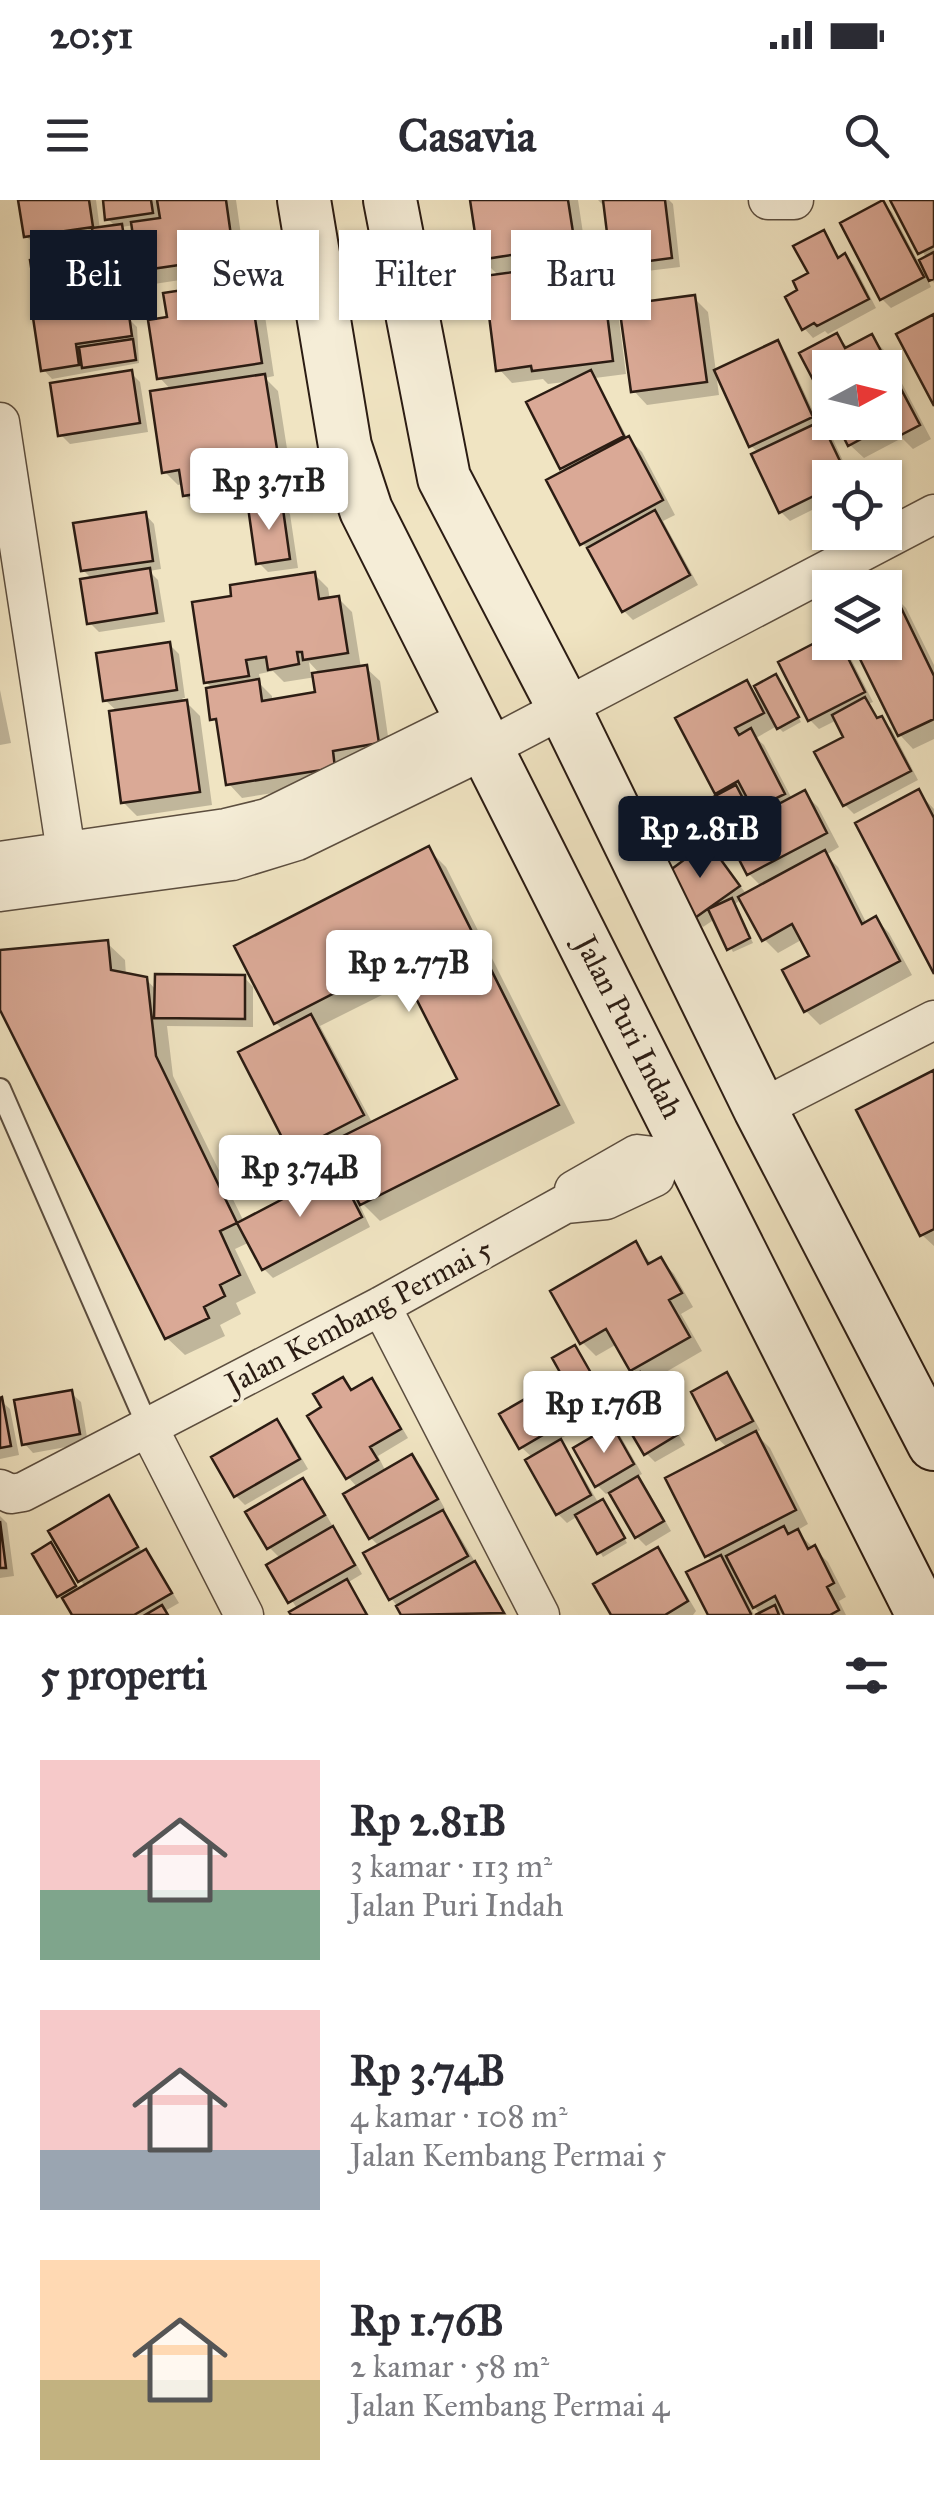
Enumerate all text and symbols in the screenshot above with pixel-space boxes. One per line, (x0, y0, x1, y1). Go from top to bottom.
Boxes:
text: 20:51 (50, 12, 133, 58)
icon: menu (40, 108, 95, 163)
text: Casavia (398, 108, 536, 163)
icon: search (839, 108, 894, 163)
chip: Beli (30, 230, 157, 320)
chip: Sewa (177, 230, 319, 320)
chip: Filter (339, 230, 491, 320)
chip: Baru (511, 230, 651, 320)
north arrow (812, 350, 902, 440)
map controls (812, 350, 902, 660)
pin: Rp 3.71B (166, 448, 372, 533)
button: locate (812, 460, 902, 550)
text: Rp 3.71B (212, 461, 326, 500)
button: layers (812, 570, 902, 660)
pin: Rp 2.81B (597, 796, 803, 881)
text: Rp 2.81B (640, 809, 760, 848)
street label: Jalan Puri Indah (566, 927, 691, 1125)
pin: Rp 2.77B (306, 930, 512, 1015)
text: Rp 2.77B (348, 943, 470, 982)
pin: Rp 3.74B (197, 1135, 403, 1220)
text: Rp 3.74B (241, 1148, 359, 1187)
street label: Jalan Kembang Permai 5 (217, 1230, 498, 1403)
pin: Rp 1.76B (501, 1371, 707, 1456)
text: Rp 1.76B (545, 1384, 663, 1423)
icon: filters (839, 1648, 894, 1703)
text: 5 properti (40, 1649, 207, 1701)
text: Rp 2.81B (350, 1795, 507, 1847)
icon: home (120, 1800, 240, 1920)
text: 3 kamar · 113 m² (350, 1847, 552, 1886)
text: Jalan Puri Indah (350, 1886, 564, 1925)
text: Rp 3.74B (350, 2045, 505, 2097)
icon: home (120, 2050, 240, 2170)
text: 4 kamar · 108 m² (350, 2097, 567, 2136)
text: Jalan Kembang Permai 5 (350, 2136, 666, 2175)
text: Rp 1.76B (350, 2295, 504, 2347)
icon: home (120, 2300, 240, 2420)
text: 2 kamar · 58 m² (350, 2347, 549, 2386)
text: Jalan Kembang Permai 4 (350, 2386, 669, 2425)

